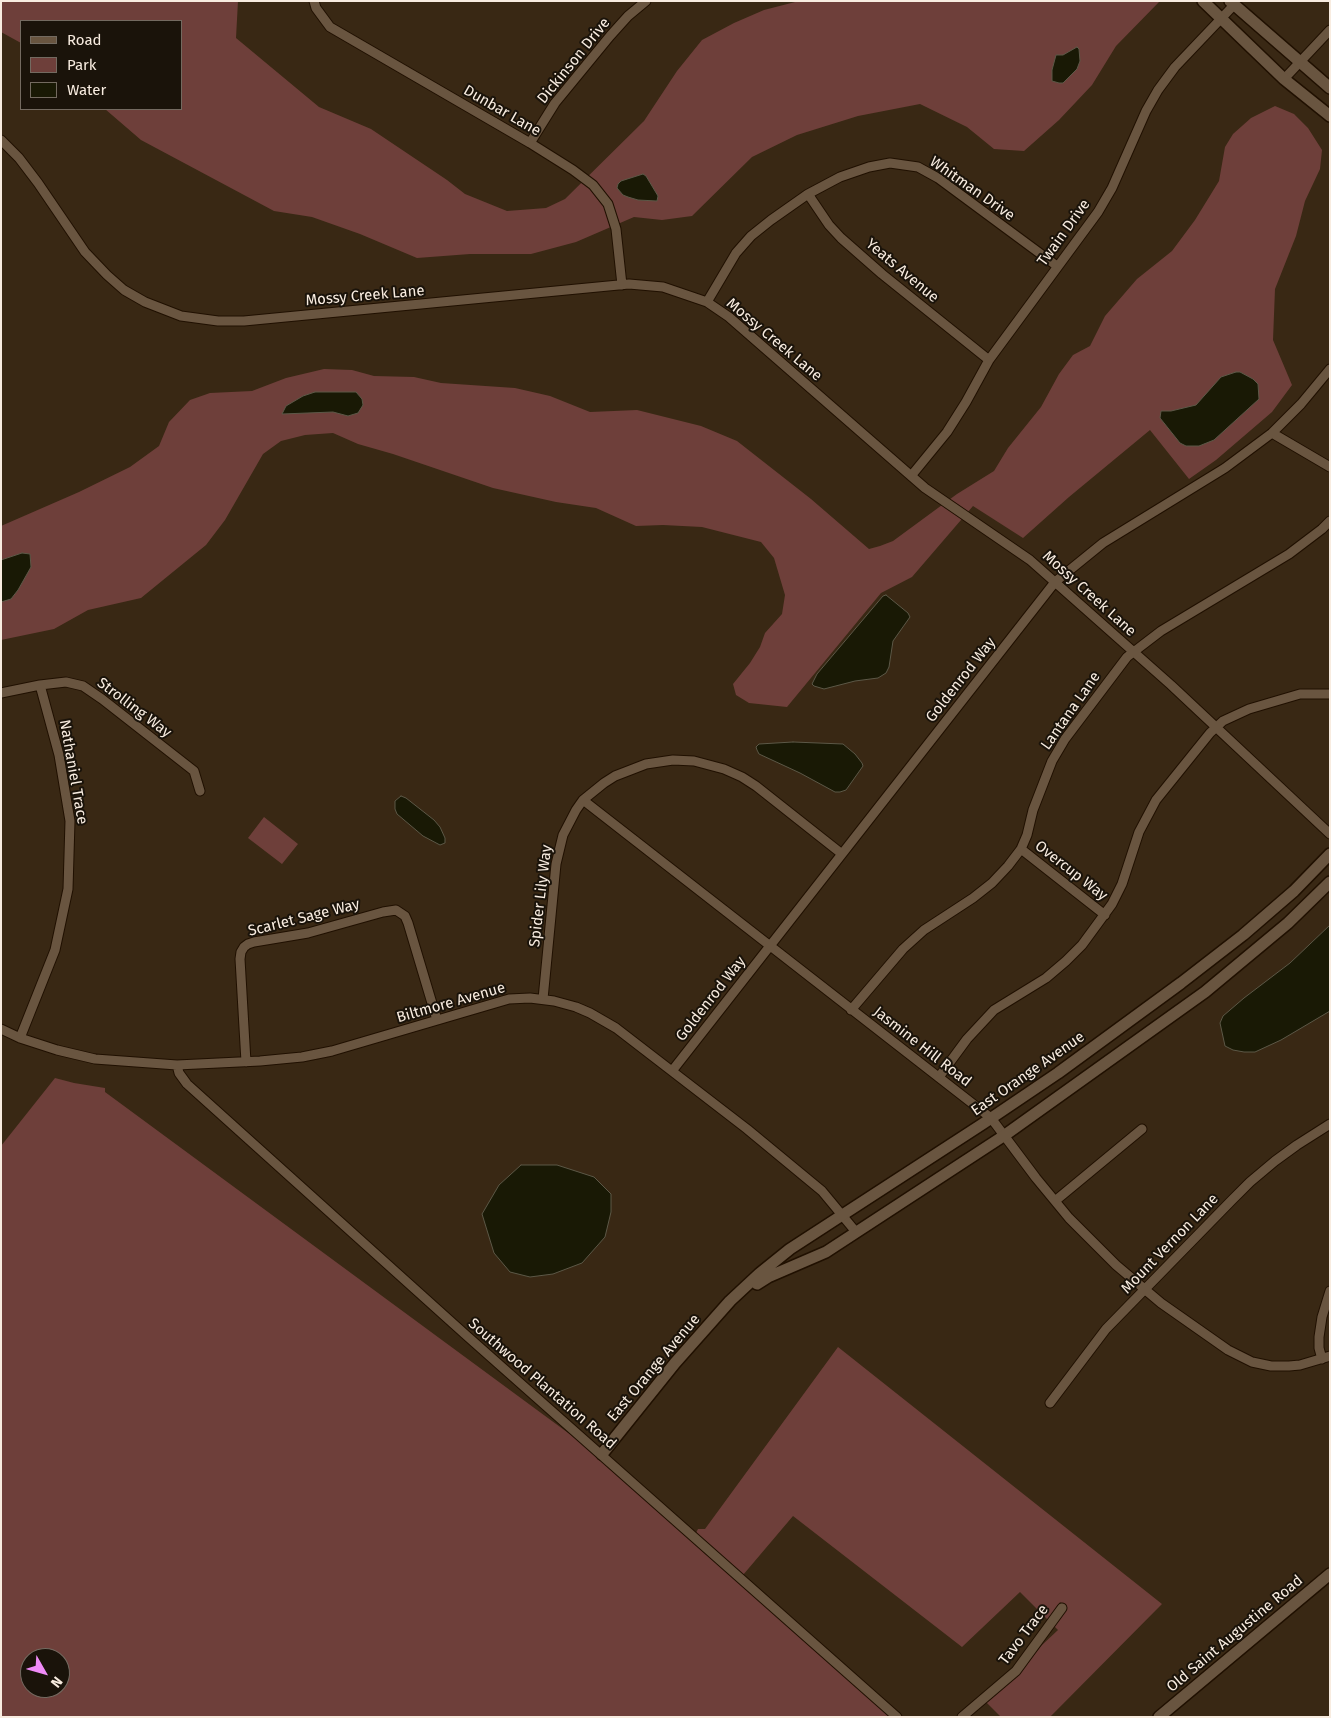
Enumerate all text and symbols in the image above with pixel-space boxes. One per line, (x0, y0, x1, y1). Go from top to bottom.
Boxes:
street label: Dickinson Drive (534, 14, 614, 108)
legend (20, 20, 182, 110)
text: Road (67, 31, 102, 49)
text: Park (67, 56, 97, 74)
text: Water (67, 81, 106, 99)
street label: Dunbar Lane (460, 82, 544, 140)
street label: Whitman Drive (926, 153, 1018, 225)
street label: Twain Drive (1034, 196, 1094, 270)
street label: Yeats Avenue (862, 235, 942, 307)
street label: Mossy Creek Lane (305, 282, 425, 310)
street label: Mossy Creek Lane (722, 295, 826, 385)
street label: Mossy Creek Lane (1039, 547, 1139, 641)
street label: Goldenrod Way (922, 634, 1000, 726)
street label: Lantana Lane (1037, 669, 1105, 753)
street label: Strolling Way (93, 674, 175, 742)
street label: Nathaniel Trace (55, 718, 91, 826)
street label: Overcup Way (1031, 837, 1111, 905)
street label: Spider Lily Way (526, 844, 556, 948)
street label: Scarlet Sage Way (246, 895, 362, 941)
street label: Goldenrod Way (672, 953, 750, 1045)
street label: Biltmore Avenue (395, 979, 507, 1027)
street label: Jasmine Hill Road (869, 1003, 975, 1091)
street label: East Orange Avenue (968, 1028, 1088, 1120)
street label: Mount Vernon Lane (1118, 1190, 1222, 1298)
street label: East Orange Avenue (604, 1311, 704, 1425)
street label: Southwood Plantation Road (464, 1315, 620, 1453)
street label: Old Saint Augustine Road (1163, 1572, 1307, 1696)
street label: Tavo Trace (996, 1601, 1052, 1669)
north arrow (20, 1648, 70, 1698)
text: N (47, 1673, 66, 1691)

